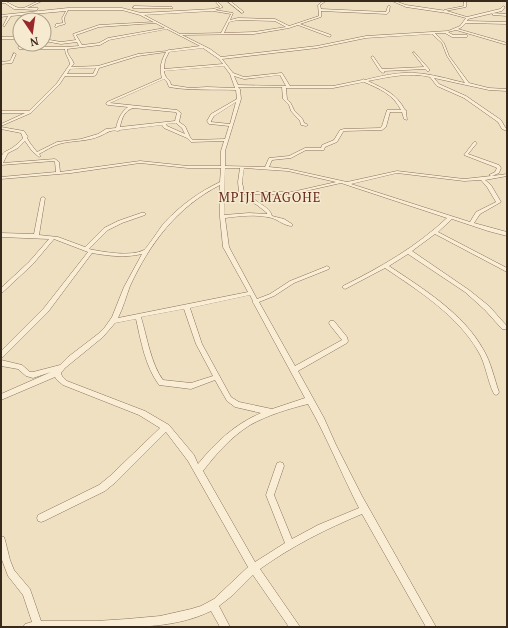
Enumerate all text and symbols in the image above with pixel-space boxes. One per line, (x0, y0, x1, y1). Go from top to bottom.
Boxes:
north arrow (12, 12, 52, 52)
text: N (28, 34, 40, 50)
district label: MPIJI MAGOHE (219, 188, 321, 206)

